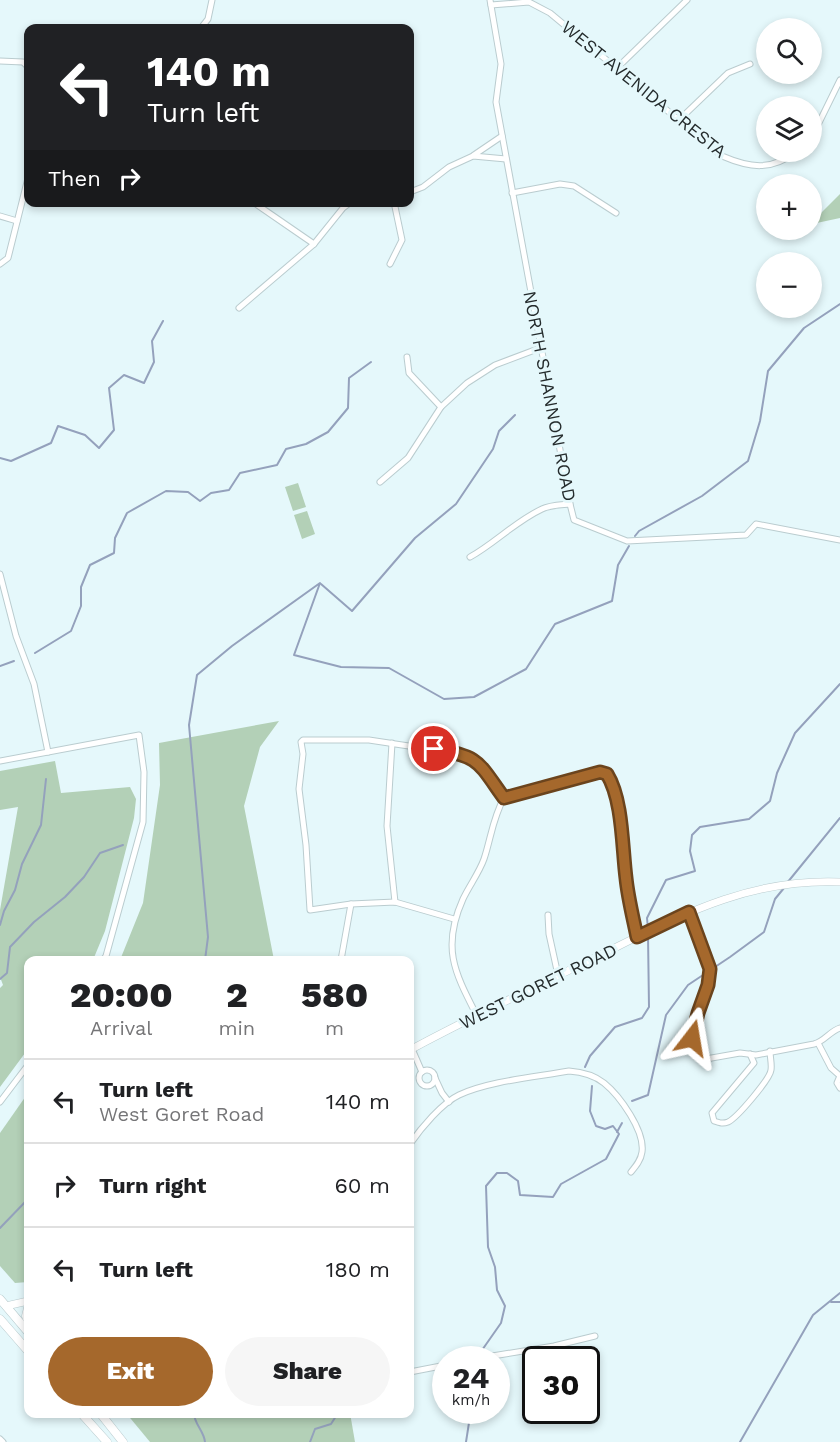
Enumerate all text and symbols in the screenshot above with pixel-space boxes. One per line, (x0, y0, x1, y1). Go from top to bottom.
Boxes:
street label: WEST AVENIDA CRESTA (557, 16, 731, 162)
map controls (756, 18, 822, 318)
button: search (756, 18, 822, 84)
text: 140 m (147, 47, 271, 96)
icon: left (48, 48, 126, 126)
button: layers (756, 96, 822, 162)
text: Turn left (147, 97, 259, 129)
icon: right (113, 162, 146, 195)
text: Then (48, 166, 101, 191)
button: + (756, 174, 822, 240)
button: − (756, 252, 822, 318)
street label: NORTH SHANNON ROAD (519, 289, 581, 503)
pin (408, 723, 459, 774)
icon: arrive (417, 732, 450, 765)
street label: WEST GORET ROAD (456, 939, 620, 1033)
text: 20:00 (70, 974, 173, 1016)
text: 2 (226, 974, 248, 1016)
text: 580 (301, 974, 368, 1016)
position arrow (660, 1006, 724, 1070)
text: Arrival (90, 1016, 152, 1040)
text: min (218, 1016, 255, 1040)
text: m (325, 1016, 344, 1040)
text: Turn left (99, 1077, 193, 1102)
icon: left (48, 1085, 81, 1118)
text: 140 m (326, 1089, 390, 1114)
text: West Goret Road (99, 1102, 264, 1126)
icon: right (48, 1169, 81, 1202)
text: Turn right (99, 1173, 206, 1198)
text: 60 m (334, 1173, 390, 1198)
icon: left (48, 1253, 81, 1286)
text: Turn left (99, 1257, 193, 1282)
text: 180 m (326, 1257, 390, 1282)
button: Exit (48, 1337, 213, 1406)
button: Share (225, 1337, 390, 1406)
speed limit sign: 30 (522, 1346, 600, 1424)
text: 24 (453, 1360, 489, 1395)
text: km/h (452, 1391, 490, 1409)

